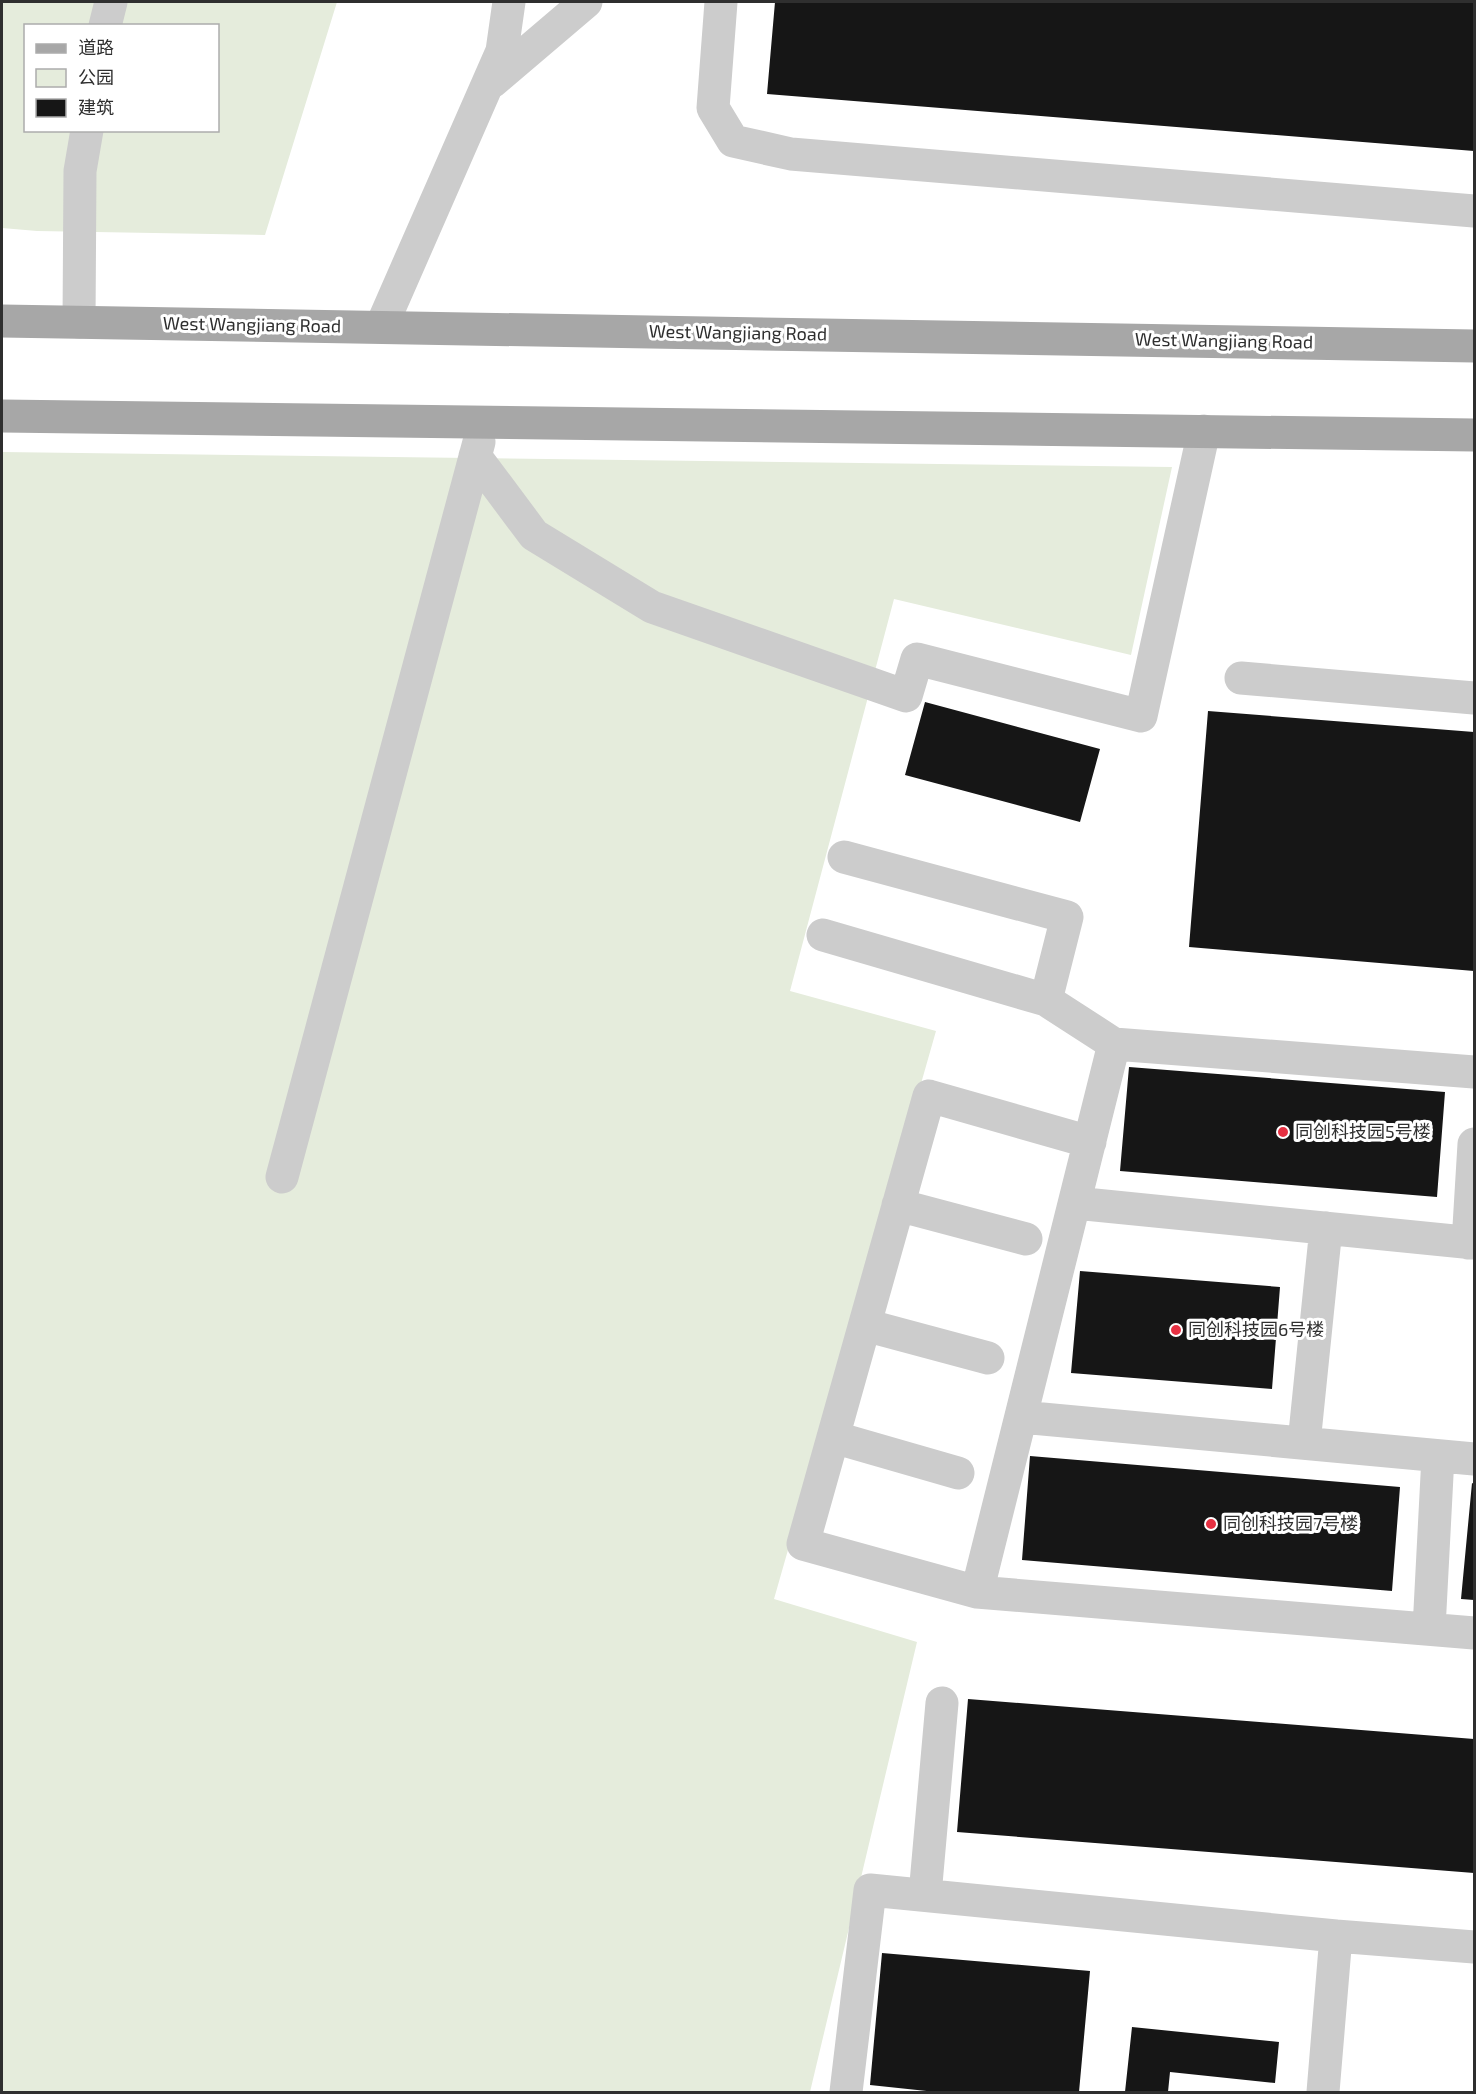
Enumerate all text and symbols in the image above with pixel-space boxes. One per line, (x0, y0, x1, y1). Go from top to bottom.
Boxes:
legend (24, 24, 219, 132)
text: 道路 (78, 36, 114, 58)
text: 公园 (78, 66, 114, 88)
text: 建筑 (78, 96, 114, 118)
street label: West Wangjiang Road (163, 311, 341, 337)
street label: West Wangjiang Road (649, 319, 827, 345)
street label: West Wangjiang Road (1135, 327, 1313, 353)
place label: 同创科技园5号楼 (1295, 1120, 1431, 1142)
marker: 同创科技园5号楼 (1276, 1125, 1290, 1139)
place label: 同创科技园6号楼 (1188, 1318, 1324, 1340)
marker: 同创科技园6号楼 (1169, 1323, 1183, 1337)
place label: 同创科技园7号楼 (1223, 1512, 1358, 1534)
marker: 同创科技园7号楼 (1204, 1517, 1218, 1531)

